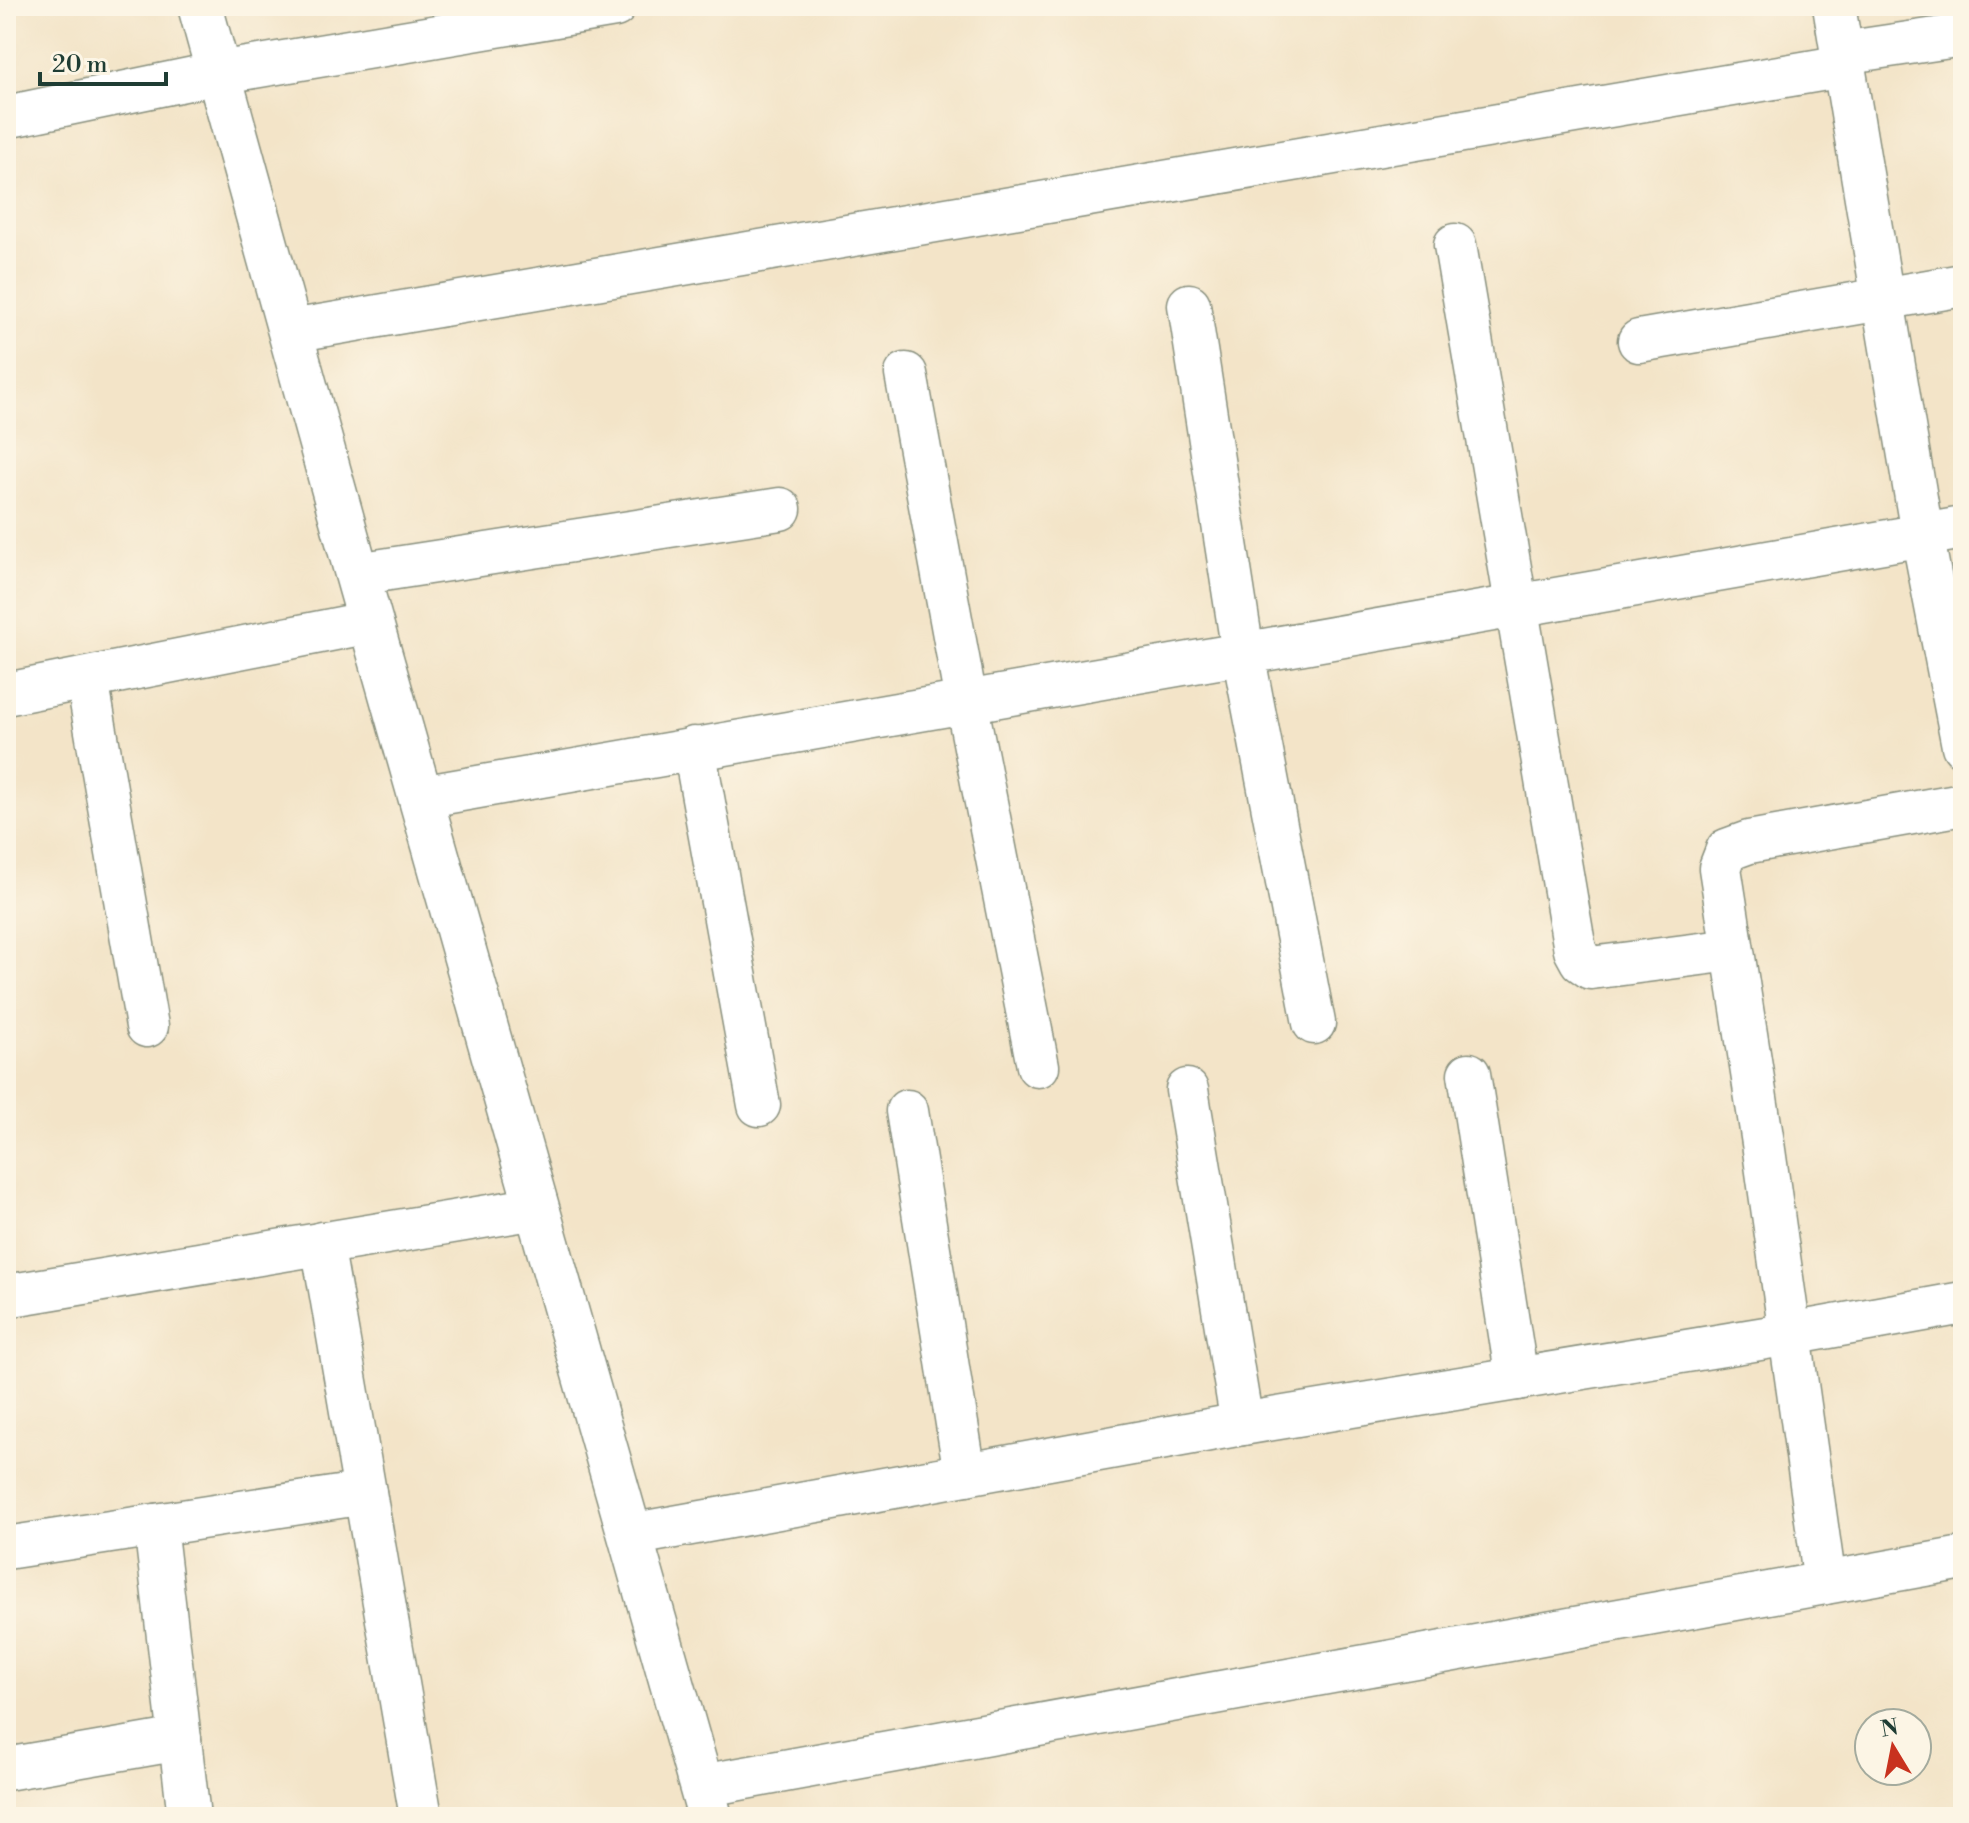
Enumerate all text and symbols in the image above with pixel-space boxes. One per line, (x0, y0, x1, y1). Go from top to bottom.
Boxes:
scale bar (40, 36, 166, 86)
text: 20 m (52, 50, 108, 80)
north arrow (1853, 1707, 1933, 1787)
text: N (1879, 1714, 1901, 1744)

